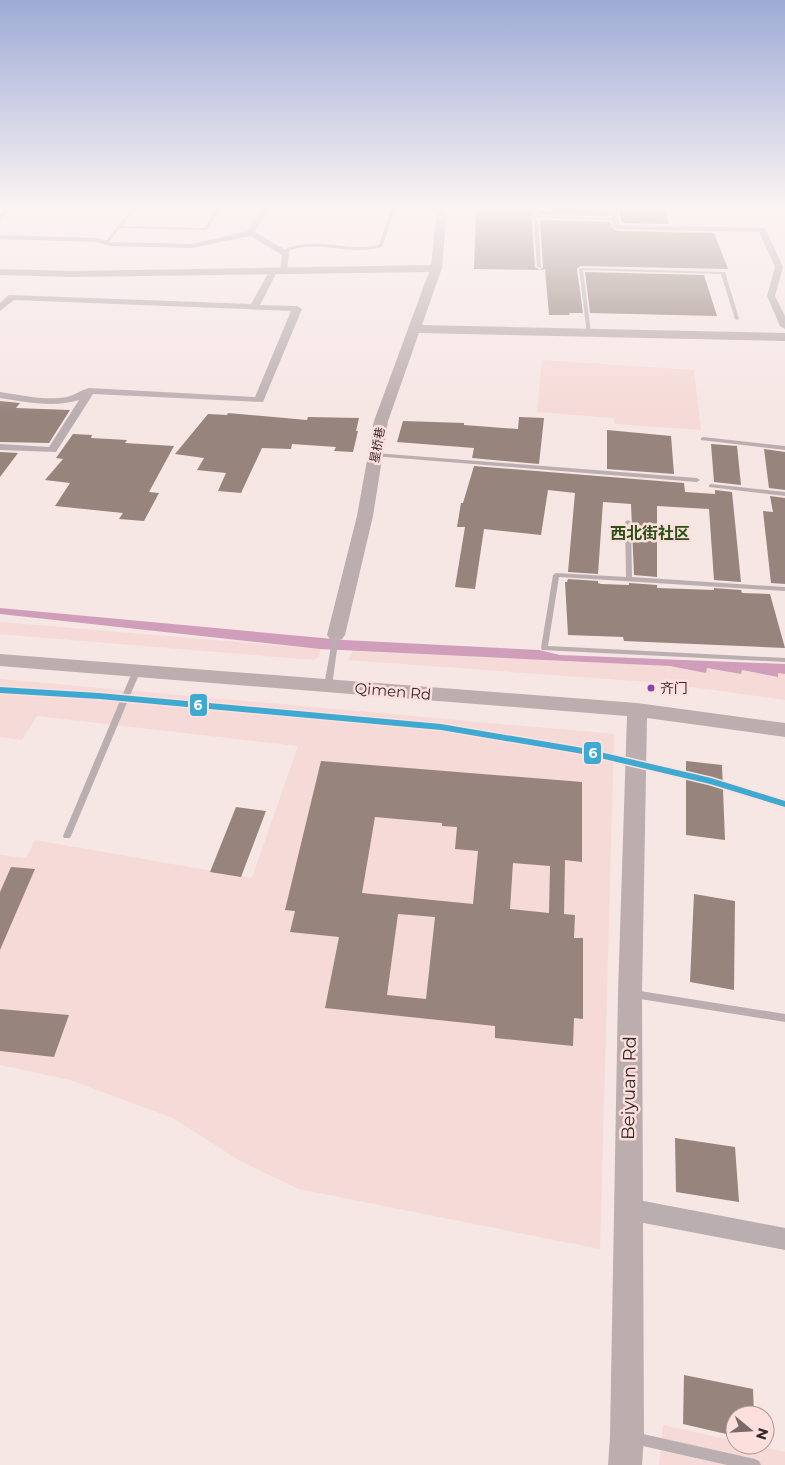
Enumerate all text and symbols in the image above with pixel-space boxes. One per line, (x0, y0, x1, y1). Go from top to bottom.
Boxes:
street label: 星桥巷 (366, 426, 388, 464)
district label: 西北街社区 (610, 524, 690, 543)
street label: Qimen Rd (354, 678, 432, 704)
place label: 齐门 (660, 679, 688, 697)
marker: 齐门 (646, 683, 656, 693)
line badge: 6 (189, 693, 208, 717)
text: 6 (194, 696, 203, 714)
line badge: 6 (583, 741, 602, 765)
text: 6 (589, 744, 598, 762)
street label: Beiyuan Rd (617, 1036, 641, 1140)
north arrow (725, 1405, 775, 1455)
text: N (752, 1426, 773, 1442)

